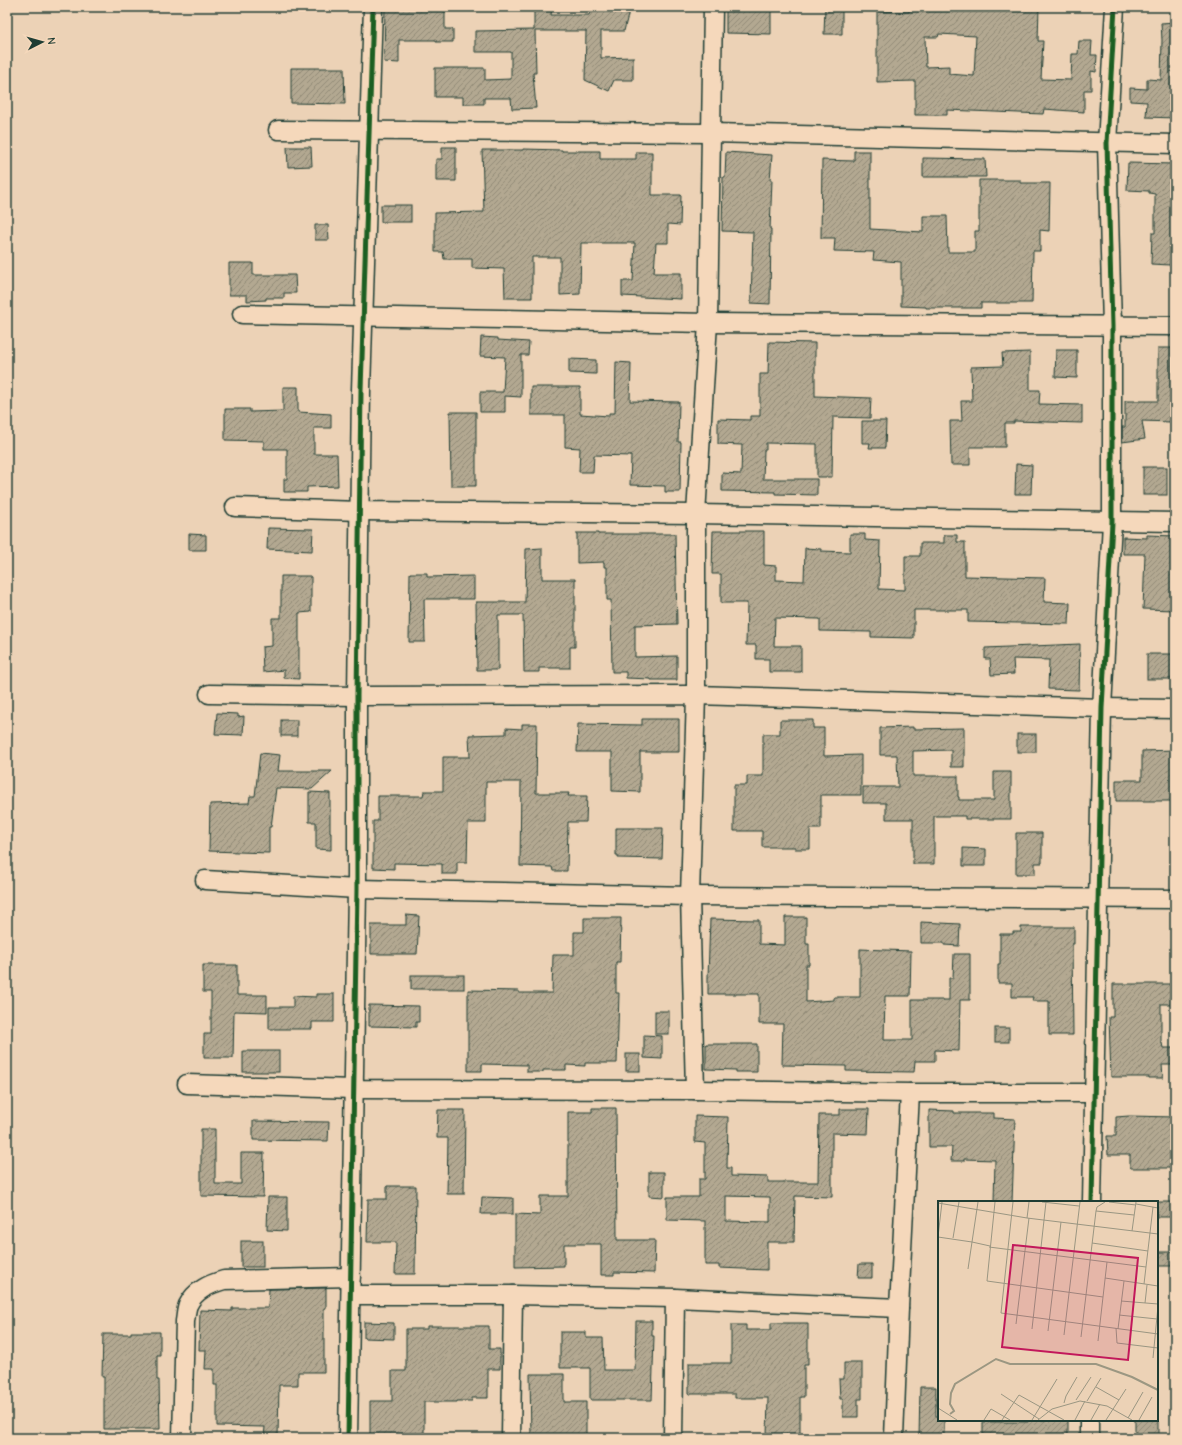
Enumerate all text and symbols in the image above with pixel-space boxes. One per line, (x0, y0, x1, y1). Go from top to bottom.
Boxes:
north arrow (22, 22, 62, 62)
text: N (45, 37, 58, 45)
inset map (938, 1201, 1158, 1421)

